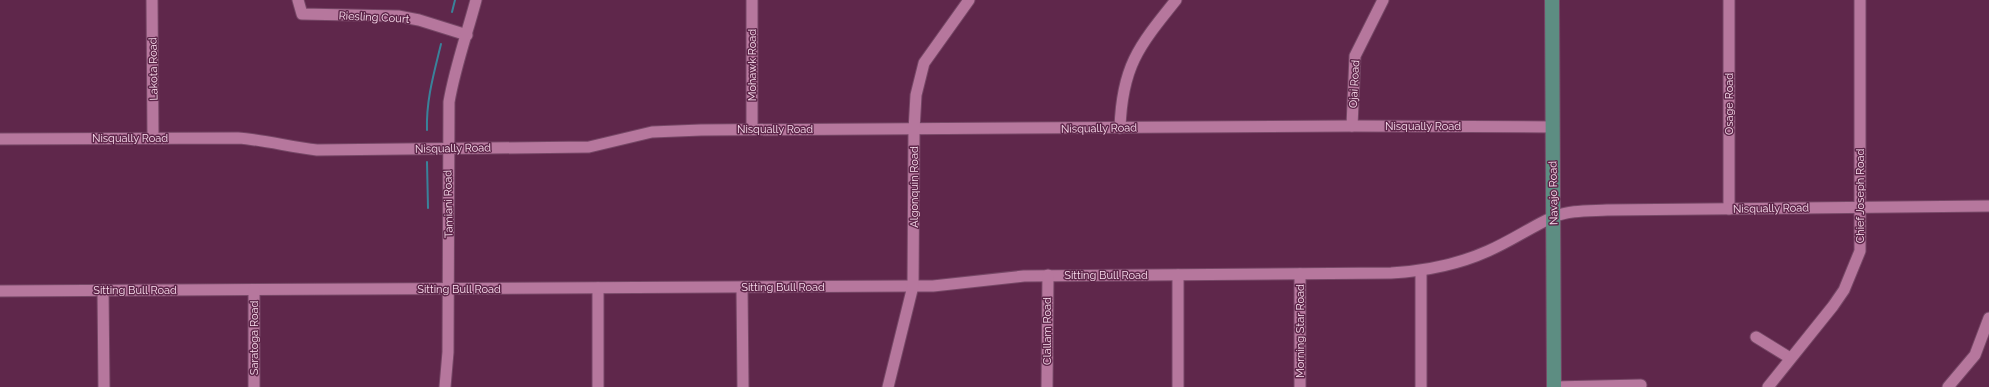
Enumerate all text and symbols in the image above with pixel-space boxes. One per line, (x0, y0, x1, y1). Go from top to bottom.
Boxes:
street label: Riesling Court (338, 9, 410, 26)
street label: Mohawk Road (746, 29, 759, 101)
street label: Lakota Road (146, 37, 161, 101)
street label: Ojai Road (1347, 59, 1362, 108)
street label: Osage Road (1723, 73, 1736, 135)
street label: Nisqually Road (1385, 120, 1461, 133)
street label: Nisqually Road (1061, 121, 1137, 136)
street label: Nisqually Road (737, 123, 813, 136)
street label: Nisqually Road (92, 132, 168, 145)
street label: Nisqually Road (415, 141, 491, 156)
street label: Algonquin Road (908, 146, 921, 228)
street label: Chief Joseph Road (1854, 149, 1867, 243)
street label: Navajo Road (1546, 161, 1561, 225)
street label: Tamiani Road (441, 170, 456, 238)
street label: Nisqually Road (1733, 201, 1809, 216)
street label: Sitting Bull Road (1064, 269, 1148, 282)
street label: Sitting Bull Road (741, 281, 825, 294)
street label: Sitting Bull Road (417, 283, 501, 296)
street label: Sitting Bull Road (93, 284, 177, 297)
street label: Morning Star Road (1294, 284, 1307, 378)
street label: Clallam Road (1041, 297, 1054, 365)
street label: Saratoga Road (248, 301, 261, 375)

